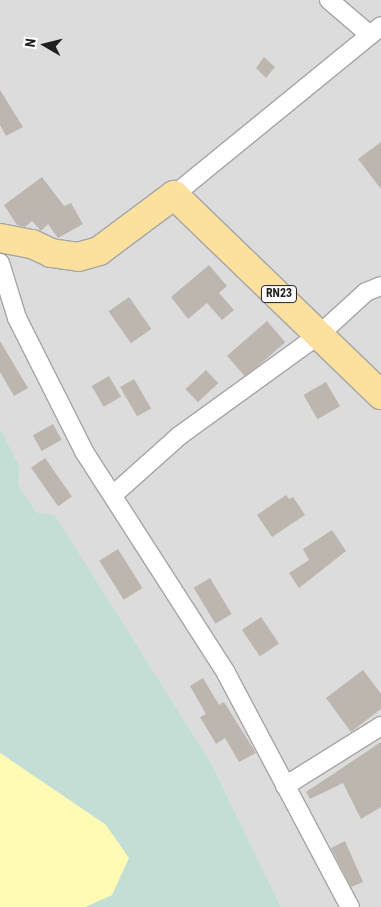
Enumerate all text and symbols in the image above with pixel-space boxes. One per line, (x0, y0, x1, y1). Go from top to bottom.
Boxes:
north arrow (20, 20, 70, 70)
text: N (22, 38, 39, 48)
road number: RN23 (260, 284, 298, 304)

